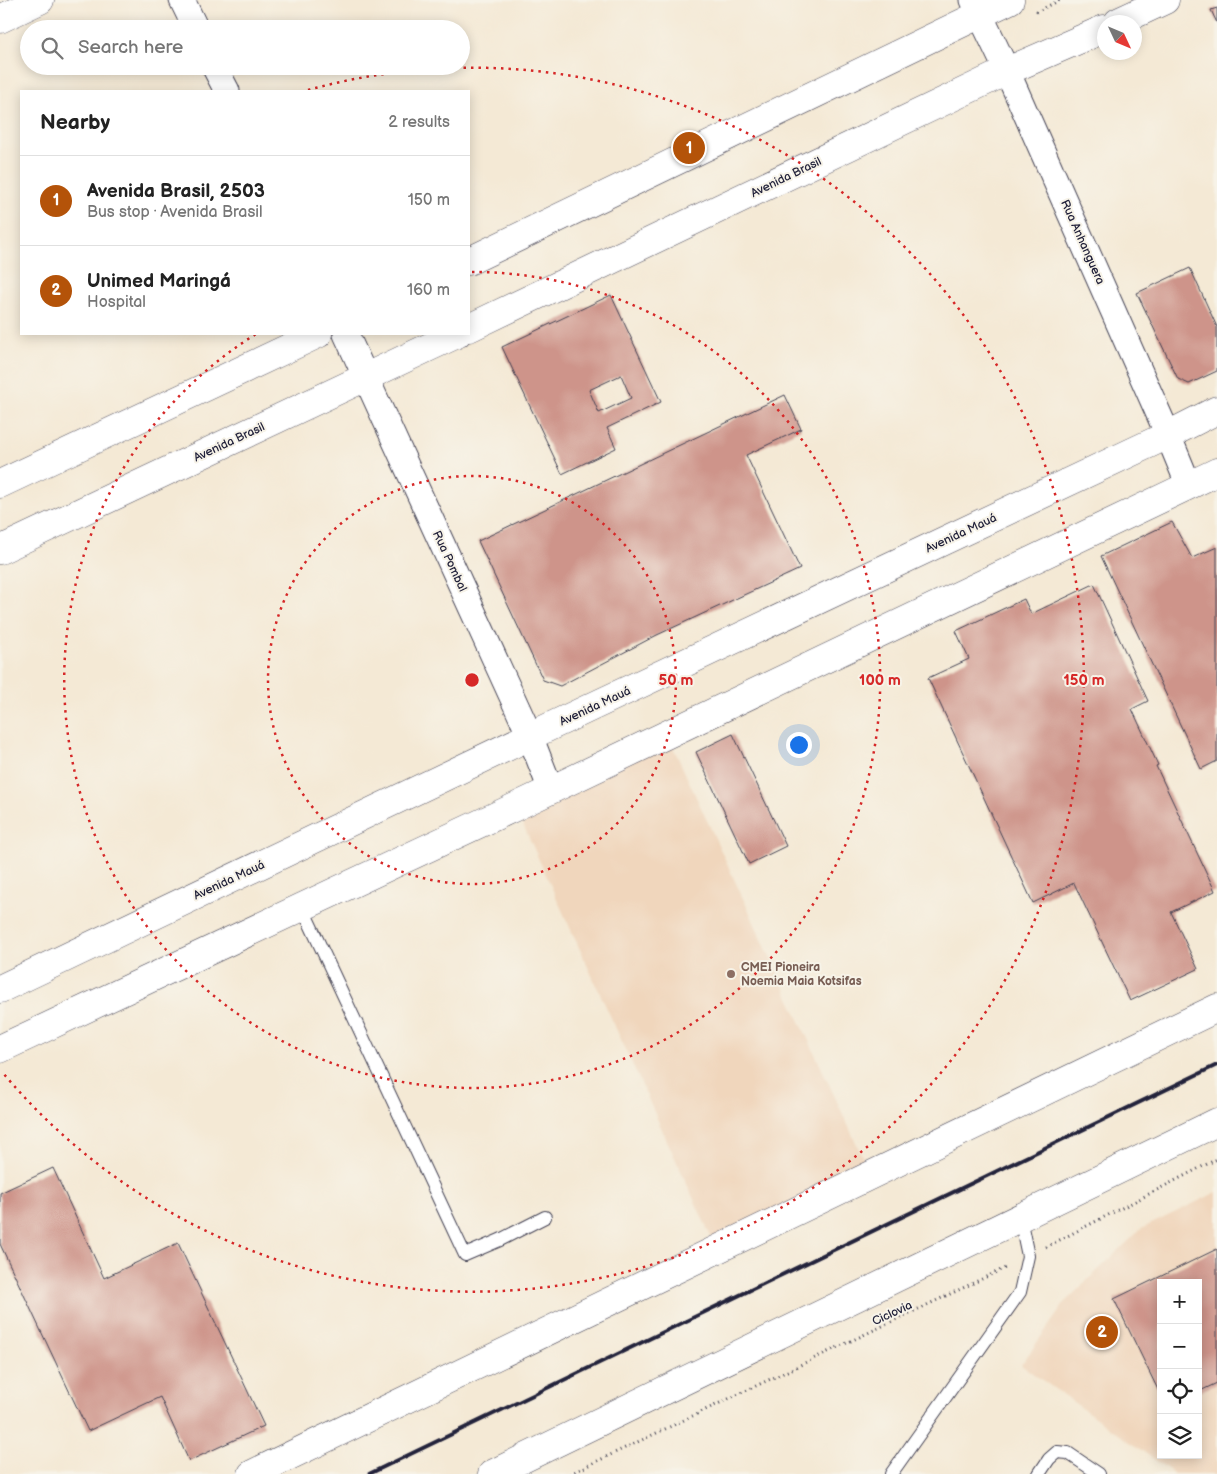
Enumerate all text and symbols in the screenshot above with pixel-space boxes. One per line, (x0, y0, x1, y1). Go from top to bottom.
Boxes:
north arrow (1097, 15, 1142, 60)
search box (20, 20, 470, 75)
icon: search (38, 34, 66, 62)
text: Search here (78, 36, 183, 59)
text: Nearby (40, 110, 110, 135)
text: 2 results (388, 113, 450, 132)
pin: 1 (673, 129, 705, 167)
street label: Avenida Brasil (748, 154, 824, 201)
text: Avenida Brasil, 2503 (87, 180, 265, 203)
text: 1 (53, 191, 59, 210)
text: 150 m (408, 191, 450, 210)
street label: Rua Anhanguera (1057, 198, 1108, 287)
text: Bus stop · Avenida Brasil (87, 203, 263, 222)
text: Unimed Maringá (87, 270, 231, 293)
text: 2 (51, 281, 61, 300)
text: 160 m (407, 281, 450, 300)
text: Hospital (87, 293, 146, 312)
street label: Avenida Brasil (191, 419, 267, 465)
street label: Avenida Mauá (923, 510, 999, 556)
street label: Rua Pombal (429, 528, 470, 594)
centre of rings (463, 671, 481, 689)
text: 50 m (659, 671, 694, 690)
text: 100 m (859, 671, 901, 690)
text: 150 m (1063, 671, 1105, 690)
street label: Avenida Mauá (557, 683, 633, 729)
your location (786, 732, 812, 758)
street label: Avenida Mauá (191, 857, 267, 903)
place label: CMEI Pioneira Noemia Maia Kotsifas (741, 960, 862, 989)
marker: CMEI Pioneira Noemia Maia Kotsifas (725, 968, 737, 980)
map controls (1157, 1279, 1202, 1459)
button: + (1157, 1279, 1202, 1324)
street label: Ciclovia (870, 1298, 915, 1329)
pin: 2 (1086, 1313, 1118, 1351)
button: − (1157, 1324, 1202, 1369)
button: locate (1157, 1369, 1202, 1414)
button: layers (1157, 1414, 1202, 1459)

